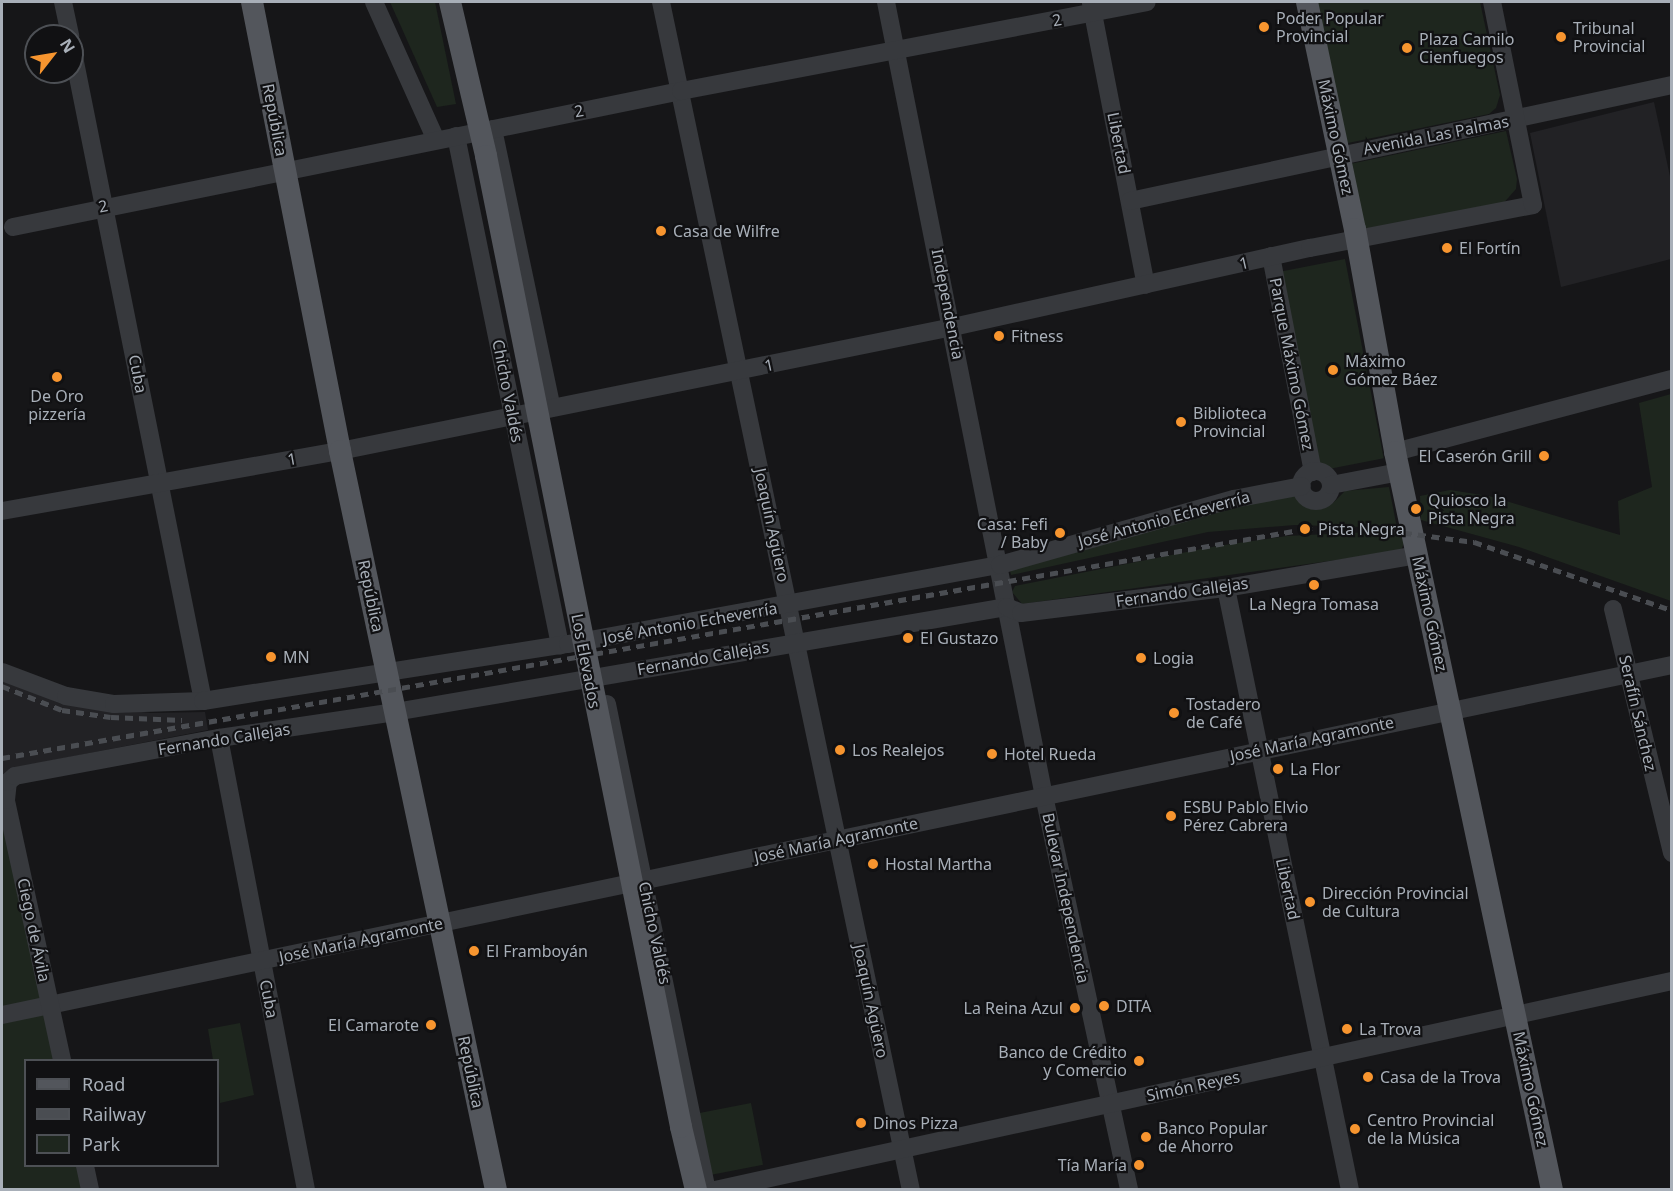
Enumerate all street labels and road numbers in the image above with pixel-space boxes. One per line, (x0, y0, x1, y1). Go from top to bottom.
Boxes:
street label: 2 (1051, 10, 1063, 30)
street label: Máximo Gómez (1314, 78, 1358, 196)
street label: República (259, 82, 291, 158)
street label: 2 (573, 101, 585, 121)
street label: Libertad (1104, 110, 1134, 176)
street label: Avenida Las Palmas (1362, 111, 1510, 159)
street label: 2 (97, 196, 109, 216)
street label: Independencia (928, 247, 968, 361)
street label: 1 (1237, 253, 1251, 273)
street label: Parque Máximo Gómez (1266, 276, 1318, 452)
street label: Chicho Valdés (489, 338, 527, 444)
street label: Cuba (125, 353, 151, 395)
street label: 1 (763, 355, 775, 375)
street label: 1 (286, 449, 298, 469)
street label: Joaquín Agüero (751, 466, 793, 584)
street label: José Antonio Echeverría (1076, 487, 1252, 551)
street label: Máximo Gómez (1408, 555, 1452, 673)
street label: República (354, 558, 388, 634)
street label: Fernando Callejas (1115, 573, 1249, 611)
street label: José Antonio Echeverría (601, 598, 779, 648)
street label: Los Elevados (567, 612, 605, 710)
street label: Fernando Callejas (636, 637, 770, 679)
street label: Serafín Sánchez (1615, 653, 1661, 773)
street label: José María Agramonte (1228, 712, 1396, 766)
street label: Fernando Callejas (157, 719, 291, 759)
street label: Bulevar Independencia (1039, 811, 1093, 985)
street label: José María Agramonte (752, 813, 920, 867)
street label: Libertad (1272, 856, 1304, 922)
street label: Ciego de Ávila (14, 876, 54, 984)
street label: Chicho Valdés (635, 880, 675, 986)
street label: José María Agramonte (277, 913, 445, 967)
street label: Joaquín Agüero (850, 942, 892, 1060)
street label: Cuba (256, 978, 282, 1020)
street label: Máximo Gómez (1509, 1030, 1553, 1148)
street label: República (454, 1034, 488, 1110)
street label: Simón Reyes (1144, 1067, 1242, 1105)

